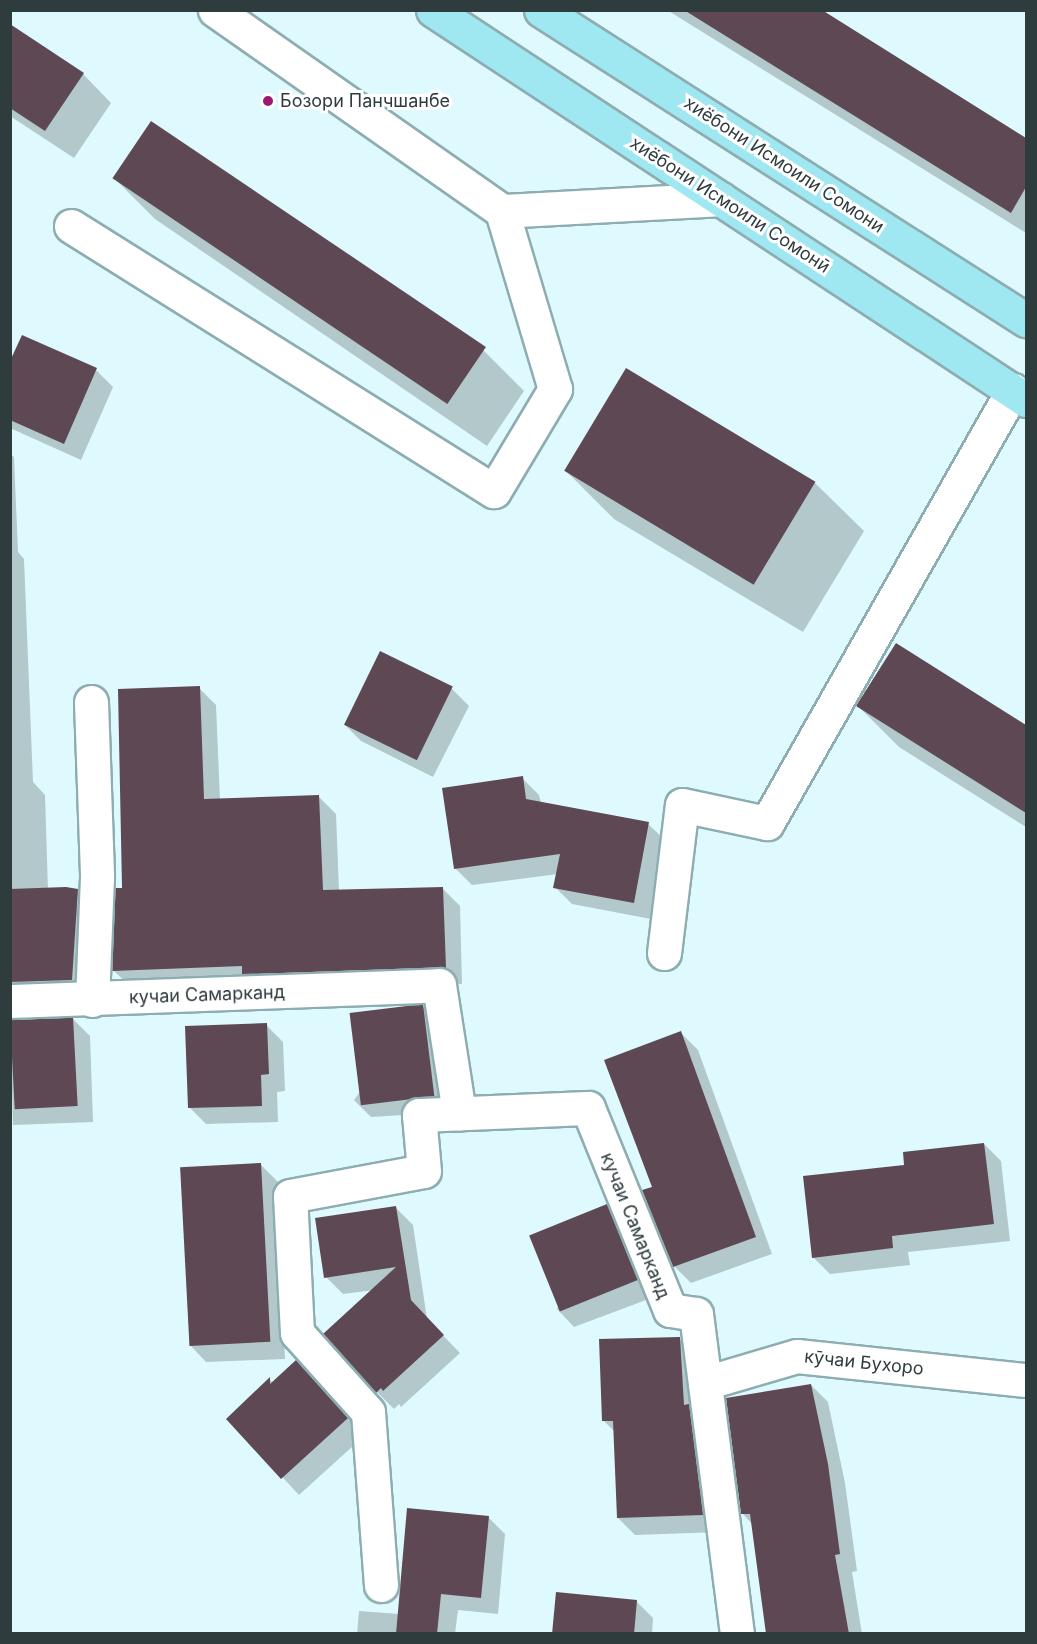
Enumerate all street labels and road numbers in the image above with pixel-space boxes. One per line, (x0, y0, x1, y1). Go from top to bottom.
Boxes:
street label: хиёбони Исмоили Сомони (680, 92, 888, 238)
street label: хиёбони Исмоили Сомонӣ (626, 132, 834, 278)
street label: кучаи Самарканд (129, 981, 285, 1009)
street label: кучаи Самарканд (596, 1150, 674, 1302)
street label: кӯчаи Бухоро (803, 1346, 925, 1380)

